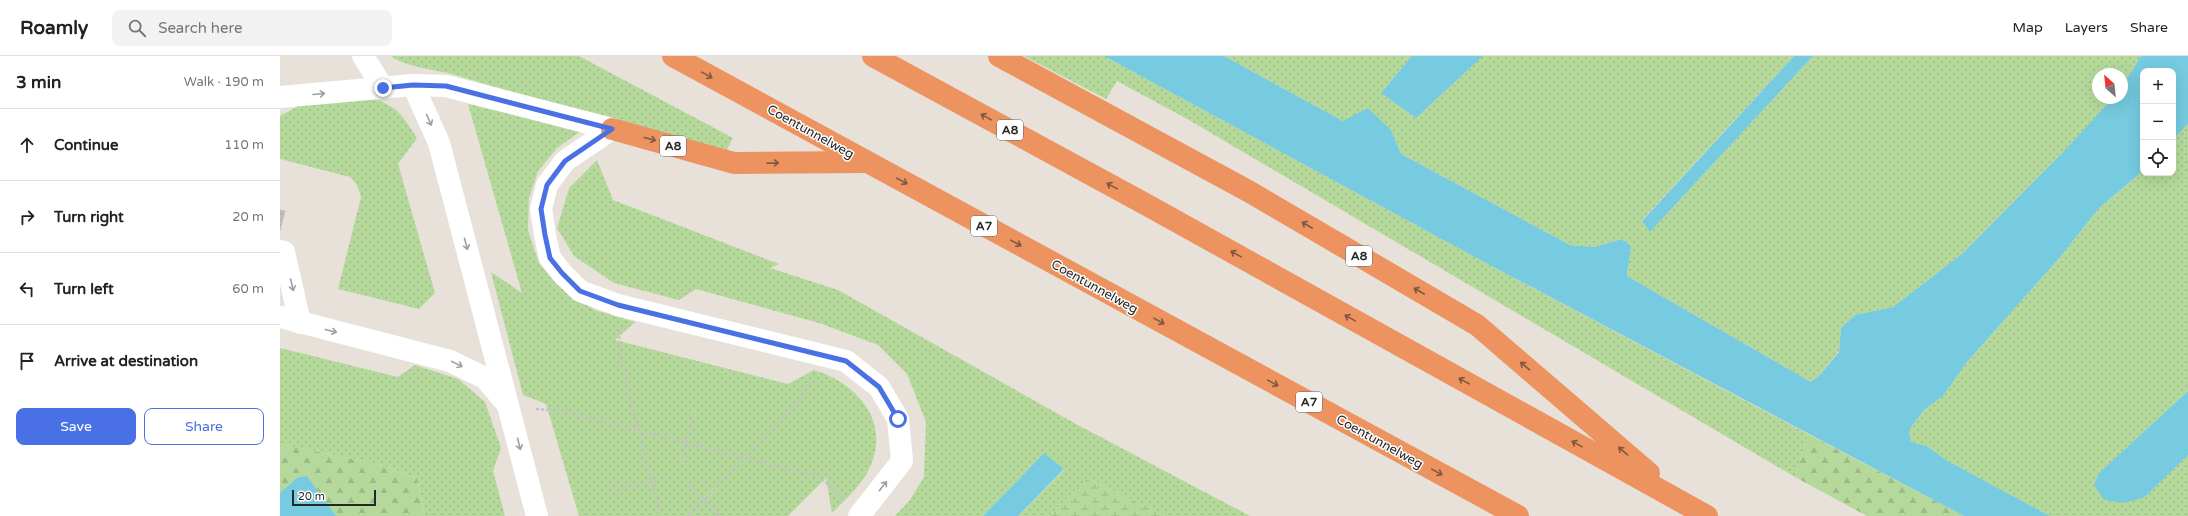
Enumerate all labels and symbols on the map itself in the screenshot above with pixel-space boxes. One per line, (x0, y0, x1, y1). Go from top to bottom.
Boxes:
north arrow (2092, 68, 2128, 104)
one-way arrow (701, 71, 713, 79)
route end (374, 79, 392, 97)
one-way arrow (312, 90, 325, 97)
street label: Coentunnelweg (764, 101, 857, 162)
one-way arrow (980, 113, 992, 120)
one-way arrow (426, 114, 433, 126)
road number: A8 (997, 120, 1023, 140)
one-way arrow (643, 136, 656, 144)
road number: A8 (660, 136, 686, 156)
one-way arrow (766, 159, 779, 167)
one-way arrow (896, 177, 908, 185)
one-way arrow (1107, 182, 1119, 189)
road number: A7 (971, 216, 997, 236)
one-way arrow (1301, 221, 1313, 229)
one-way arrow (463, 238, 471, 251)
one-way arrow (1010, 240, 1022, 247)
road number: A8 (1346, 246, 1372, 266)
one-way arrow (1230, 250, 1242, 258)
street label: Coentunnelweg (1048, 256, 1141, 317)
one-way arrow (288, 279, 296, 292)
one-way arrow (1413, 287, 1425, 295)
one-way arrow (1344, 313, 1356, 321)
one-way arrow (1153, 318, 1165, 325)
one-way arrow (325, 327, 338, 335)
one-way arrow (450, 361, 462, 368)
one-way arrow (1519, 362, 1530, 371)
one-way arrow (1458, 376, 1470, 384)
one-way arrow (1267, 380, 1279, 387)
road number: A7 (1296, 392, 1322, 412)
route start (889, 410, 907, 428)
street label: Coentunnelweg (1333, 411, 1426, 472)
one-way arrow (515, 438, 523, 451)
one-way arrow (1571, 440, 1583, 447)
one-way arrow (1618, 446, 1629, 455)
one-way arrow (1430, 469, 1442, 476)
one-way arrow (879, 480, 887, 491)
scale bar (292, 488, 376, 507)

